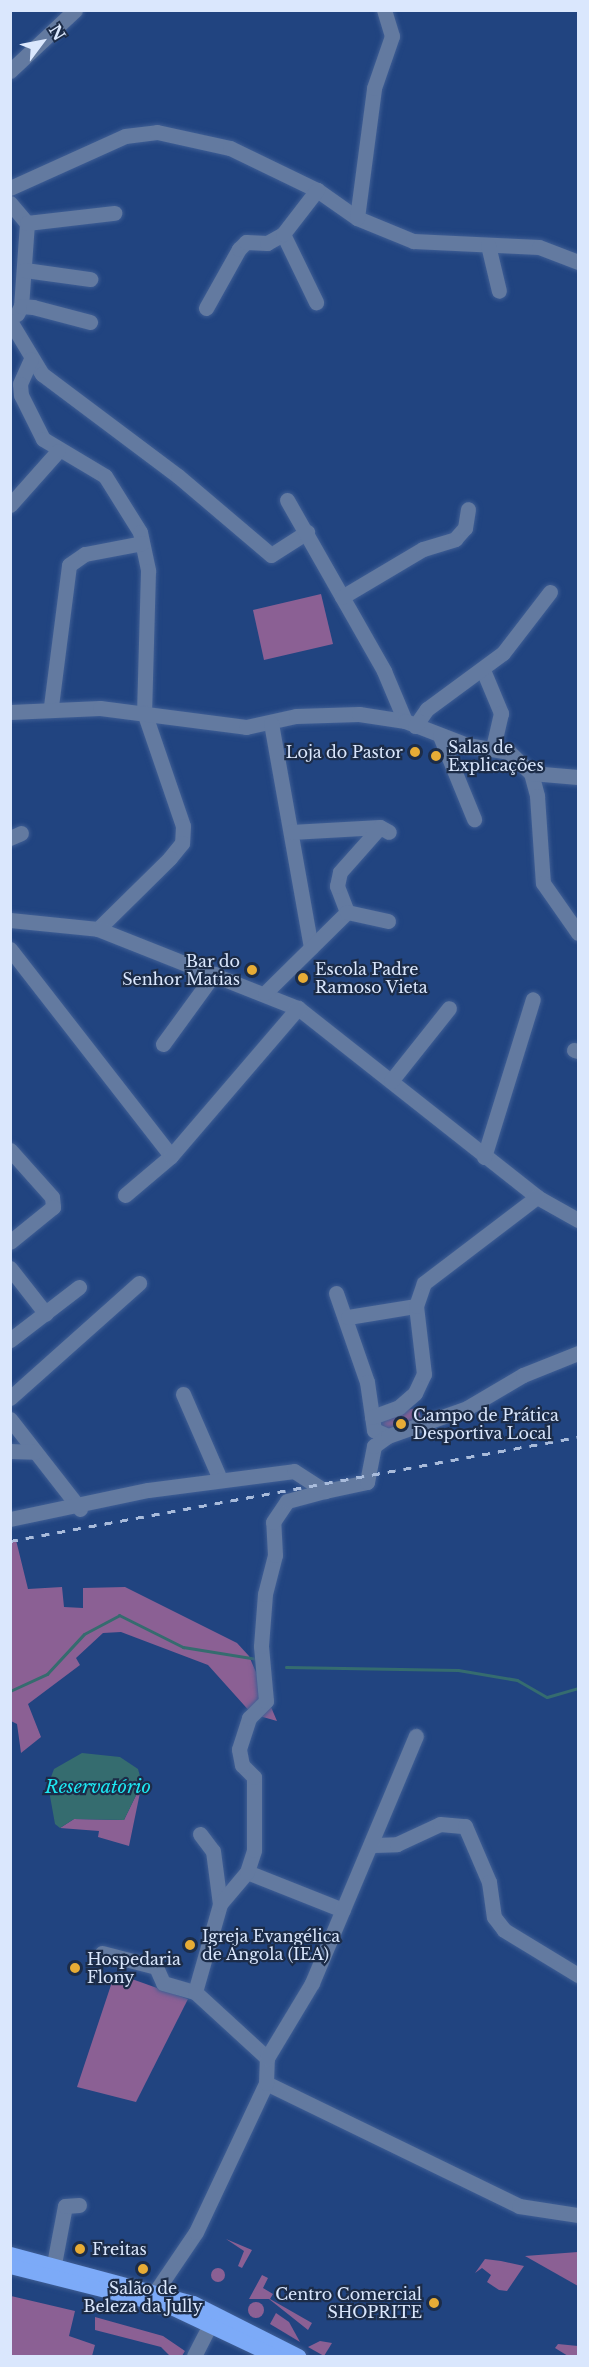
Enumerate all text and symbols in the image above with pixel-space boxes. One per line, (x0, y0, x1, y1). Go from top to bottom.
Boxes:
north arrow (12, 12, 72, 72)
text: N (45, 21, 70, 44)
place label: Salas de Explicações (448, 737, 544, 775)
place label: Loja do Pastor (286, 742, 403, 762)
marker: Loja do Pastor (408, 745, 422, 759)
marker: Salas de Explicações (429, 749, 443, 763)
place label: Bar do Senhor Matias (122, 951, 240, 989)
place label: Escola Padre Ramoso Vieta (315, 959, 428, 997)
marker: Bar do Senhor Matias (245, 963, 259, 977)
marker: Escola Padre Ramoso Vieta (296, 971, 310, 985)
place label: Campo de Prática Desportiva Local (413, 1405, 559, 1443)
marker: Campo de Prática Desportiva Local (394, 1417, 408, 1431)
water label: Reservatório (45, 1776, 151, 1798)
place label: Igreja Evangélica de Angola (IEA) (202, 1926, 340, 1964)
marker: Igreja Evangélica de Angola (IEA) (183, 1938, 197, 1952)
place label: Hospedaria Flony (87, 1949, 181, 1987)
marker: Hospedaria Flony (68, 1961, 82, 1975)
place label: Freitas (92, 2239, 147, 2259)
marker: Freitas (73, 2242, 87, 2256)
marker: Salão de Beleza da Jully (136, 2262, 150, 2276)
place label: Salão de Beleza da Jully (83, 2278, 203, 2316)
place label: Centro Comercial SHOPRITE (275, 2284, 422, 2322)
marker: Centro Comercial SHOPRITE (427, 2296, 441, 2310)

